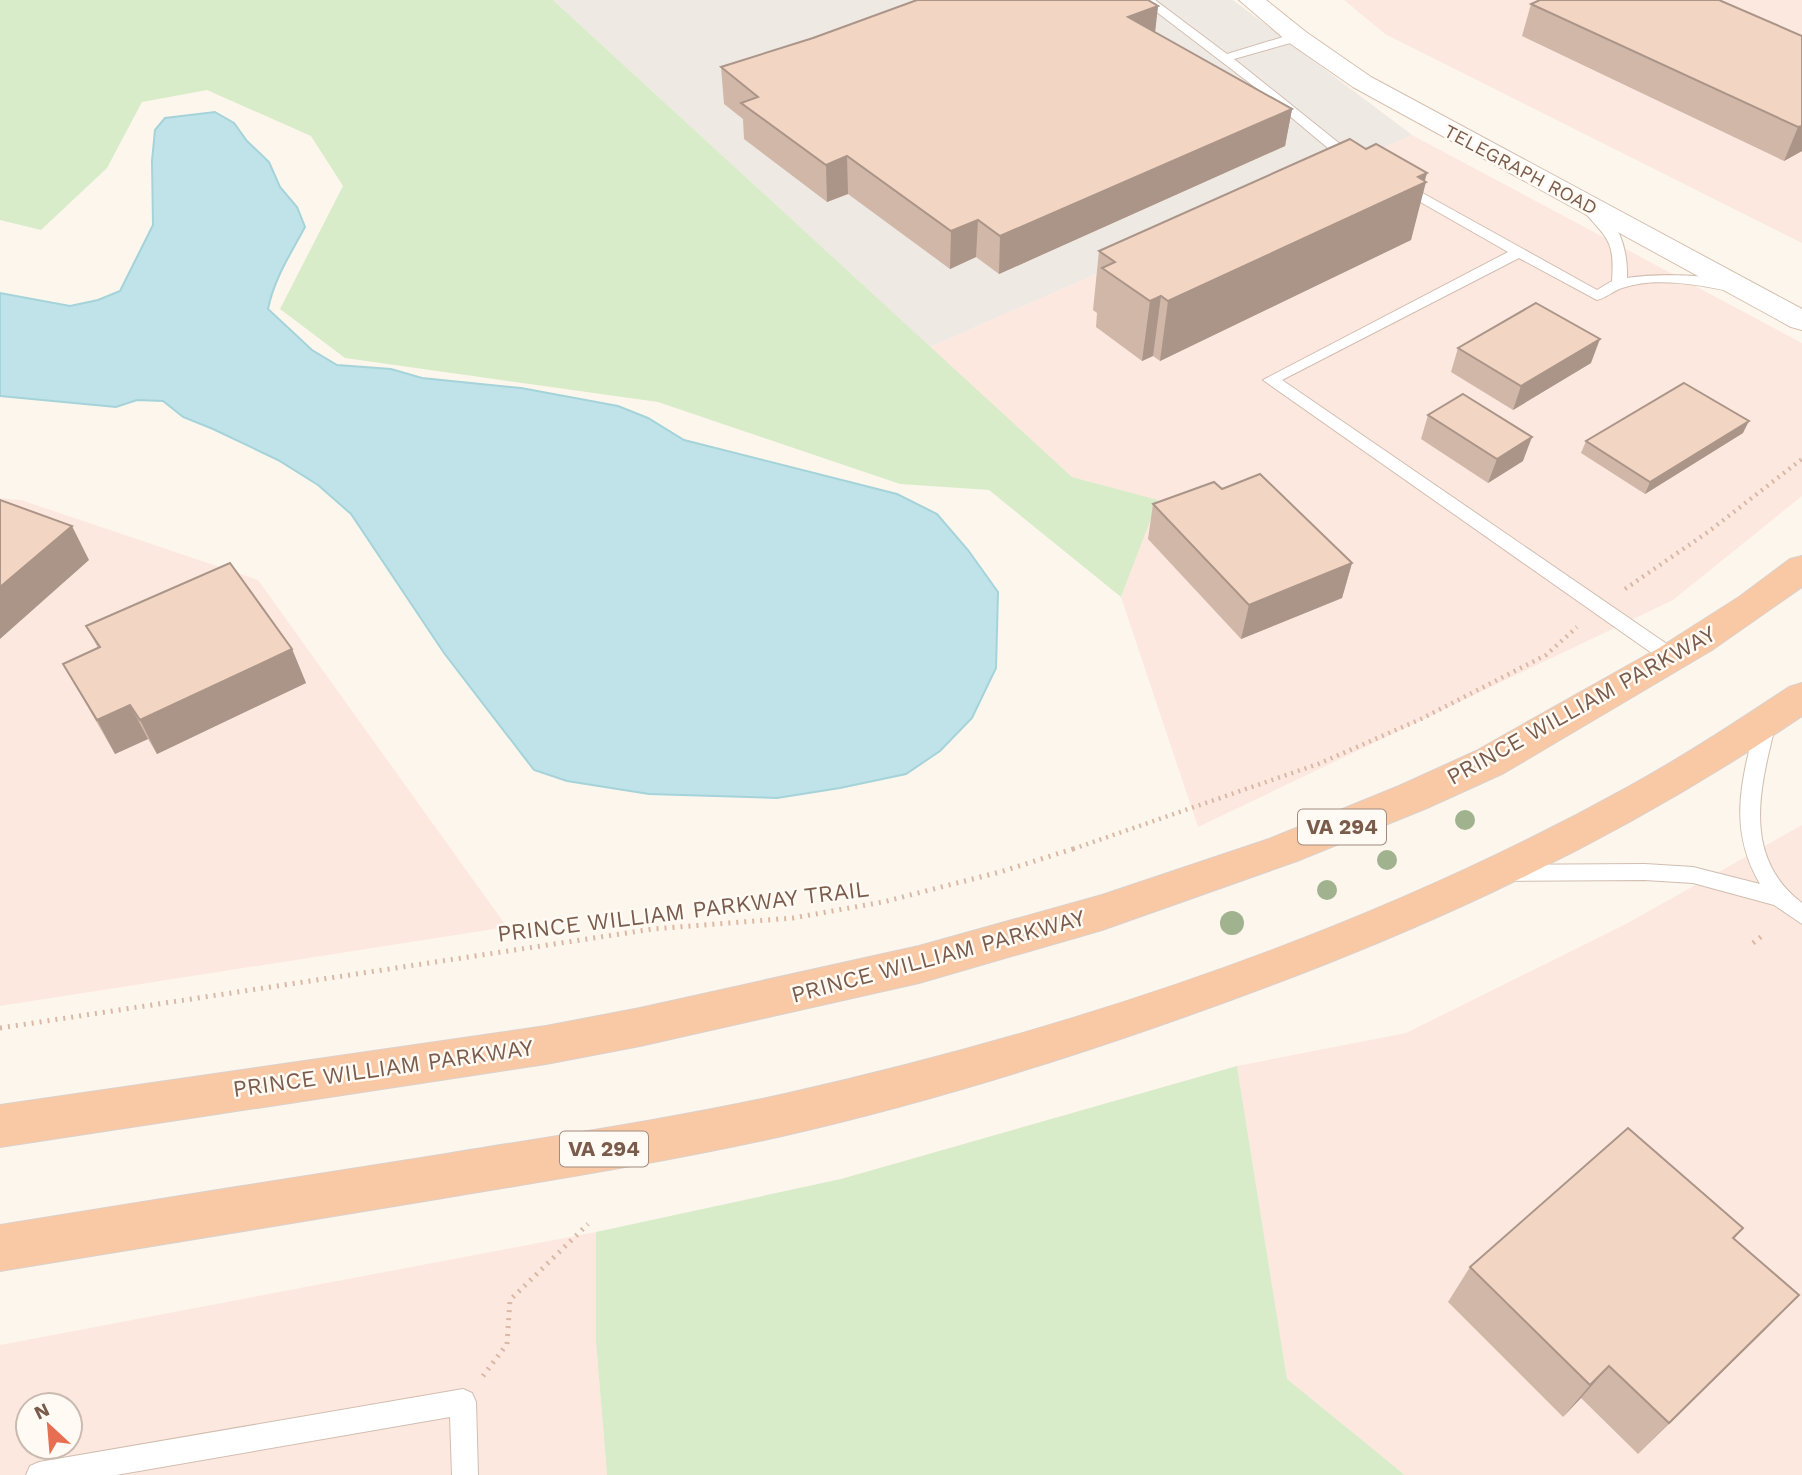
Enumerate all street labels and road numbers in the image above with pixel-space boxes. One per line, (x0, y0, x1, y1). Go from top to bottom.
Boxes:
street label: TELEGRAPH ROAD (1440, 119, 1601, 220)
street label: PRINCE WILLIAM PARKWAY (1442, 620, 1720, 791)
road number: VA 294 (1298, 810, 1386, 844)
street label: PRINCE WILLIAM PARKWAY TRAIL (496, 875, 871, 948)
street label: PRINCE WILLIAM PARKWAY (788, 904, 1088, 1009)
street label: PRINCE WILLIAM PARKWAY (231, 1034, 535, 1103)
road number: VA 294 (560, 1132, 648, 1166)

